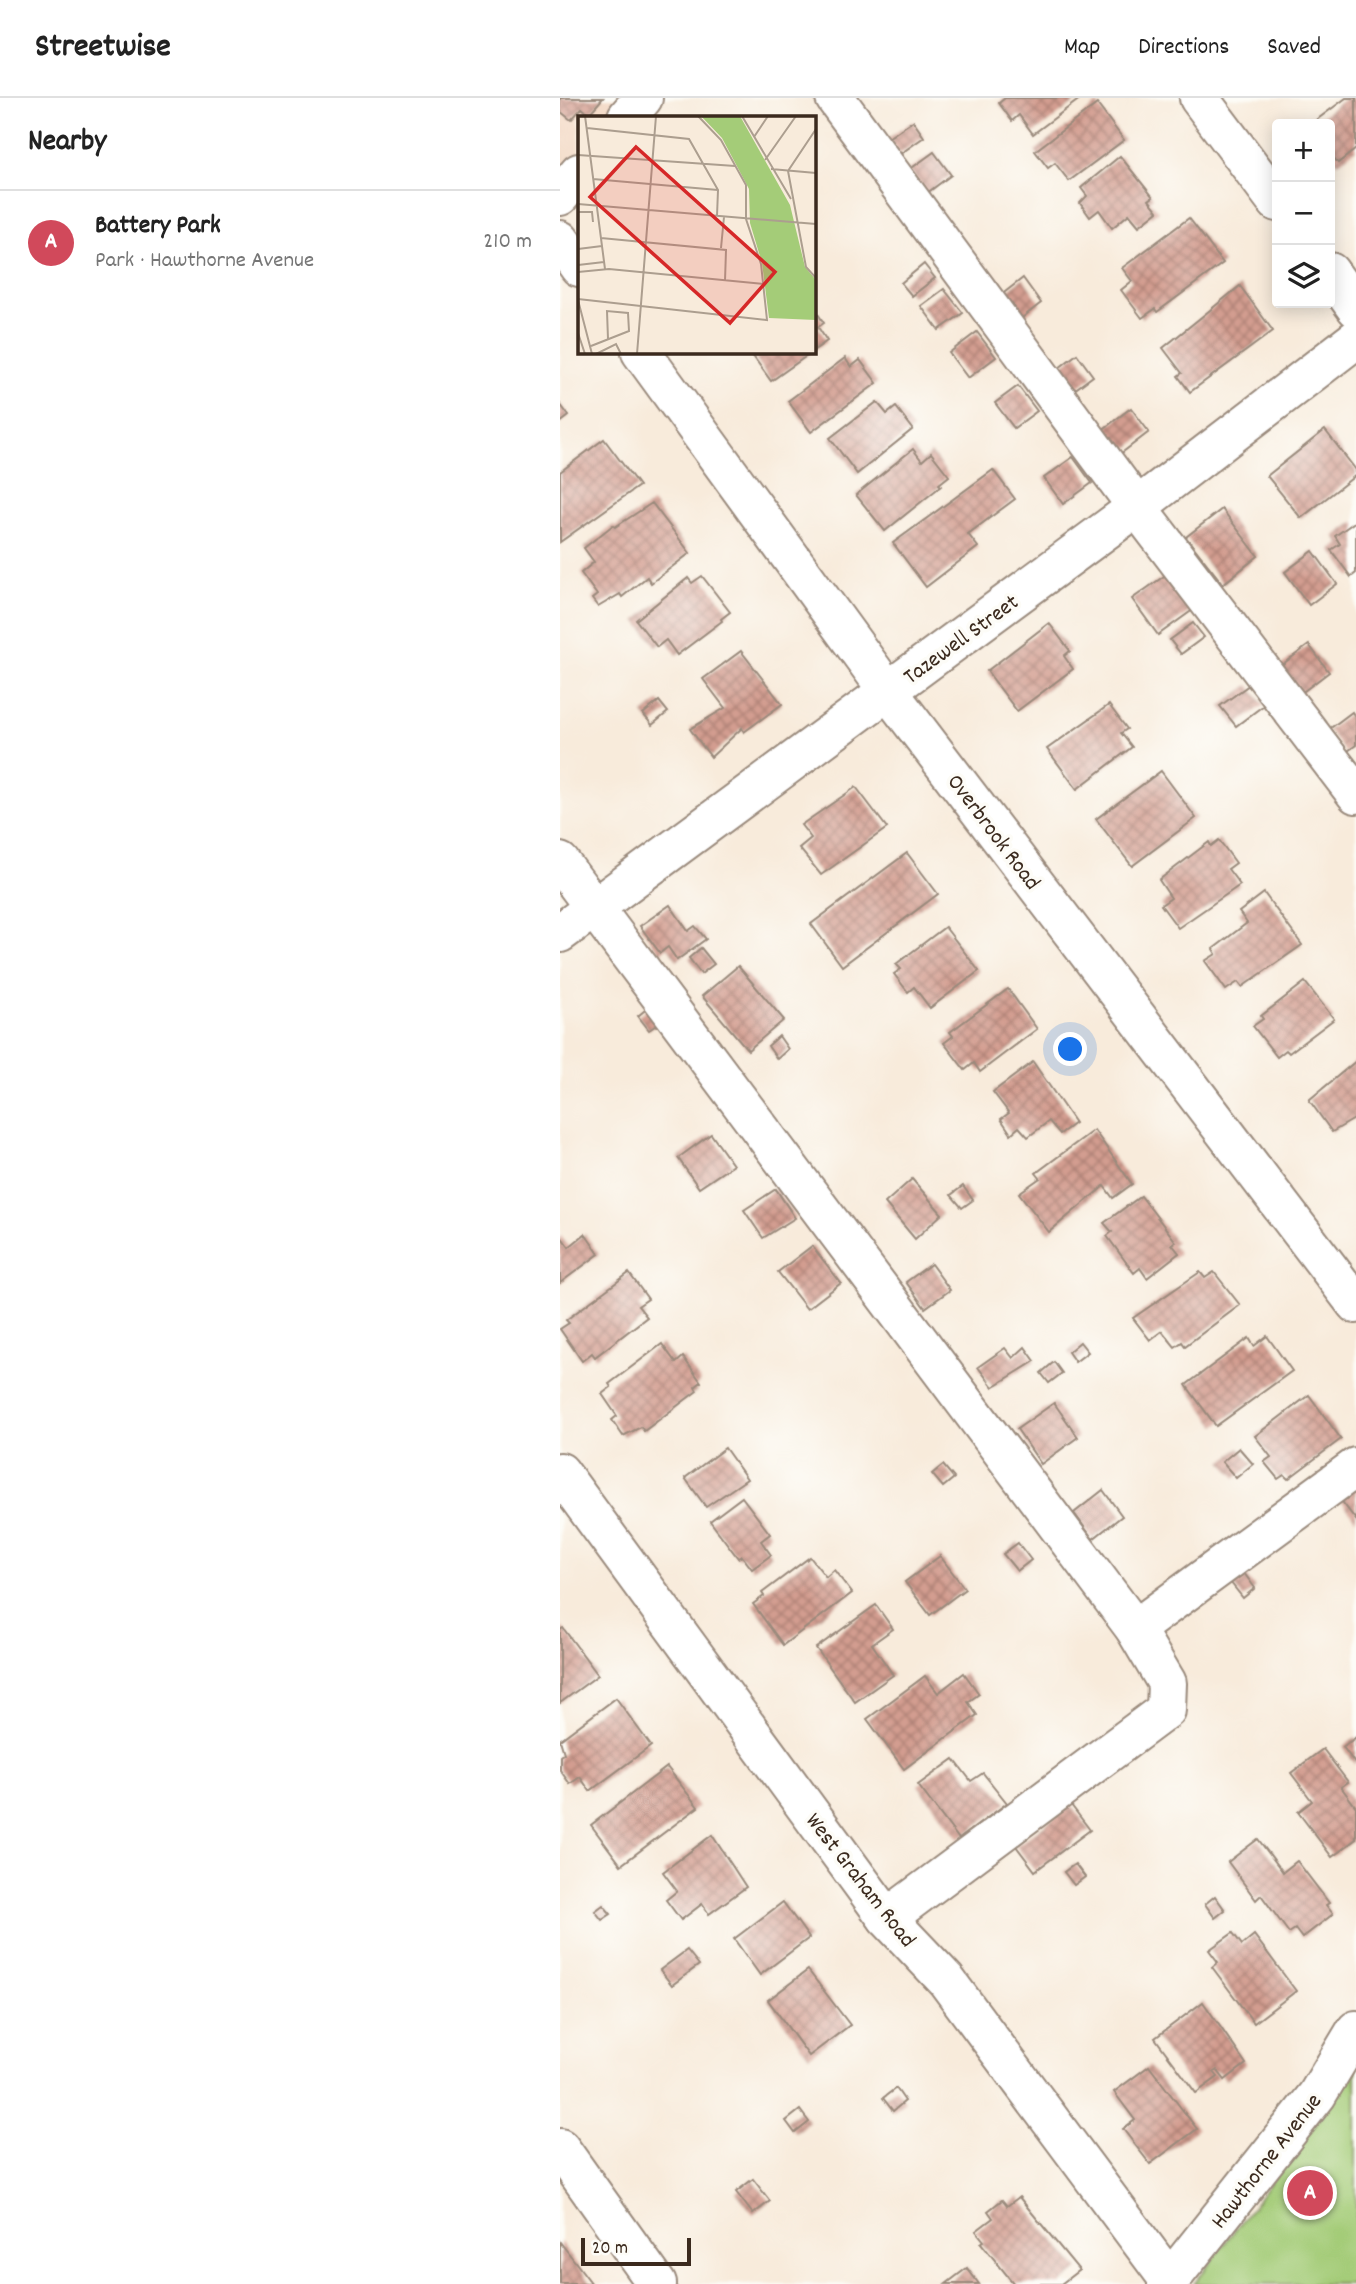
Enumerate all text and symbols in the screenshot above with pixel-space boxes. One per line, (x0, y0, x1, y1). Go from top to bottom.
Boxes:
text: Streetwise (35, 25, 171, 72)
text: Map (1064, 31, 1100, 65)
text: Directions (1138, 31, 1229, 65)
text: Saved (1267, 31, 1321, 65)
inset map (578, 116, 816, 354)
map controls (1272, 119, 1335, 308)
button: + (1272, 119, 1335, 182)
text: Nearby (28, 122, 106, 165)
button: − (1272, 182, 1335, 245)
text: Battery Park (95, 208, 221, 245)
text: A (45, 226, 57, 259)
text: 210 m (483, 226, 532, 259)
text: Park · Hawthorne Avenue (95, 245, 314, 278)
button: layers (1272, 245, 1335, 308)
street label: Tazewell Street (897, 588, 1027, 694)
street label: Overbrook Road (937, 768, 1047, 898)
your location (1053, 1032, 1087, 1066)
street label: West Graham Road (796, 1807, 922, 1956)
street label: Hawthorne Avenue (1204, 2087, 1326, 2233)
pin: A (1287, 2167, 1333, 2219)
scale bar (581, 2235, 691, 2267)
text: 20 m (592, 2236, 628, 2263)

